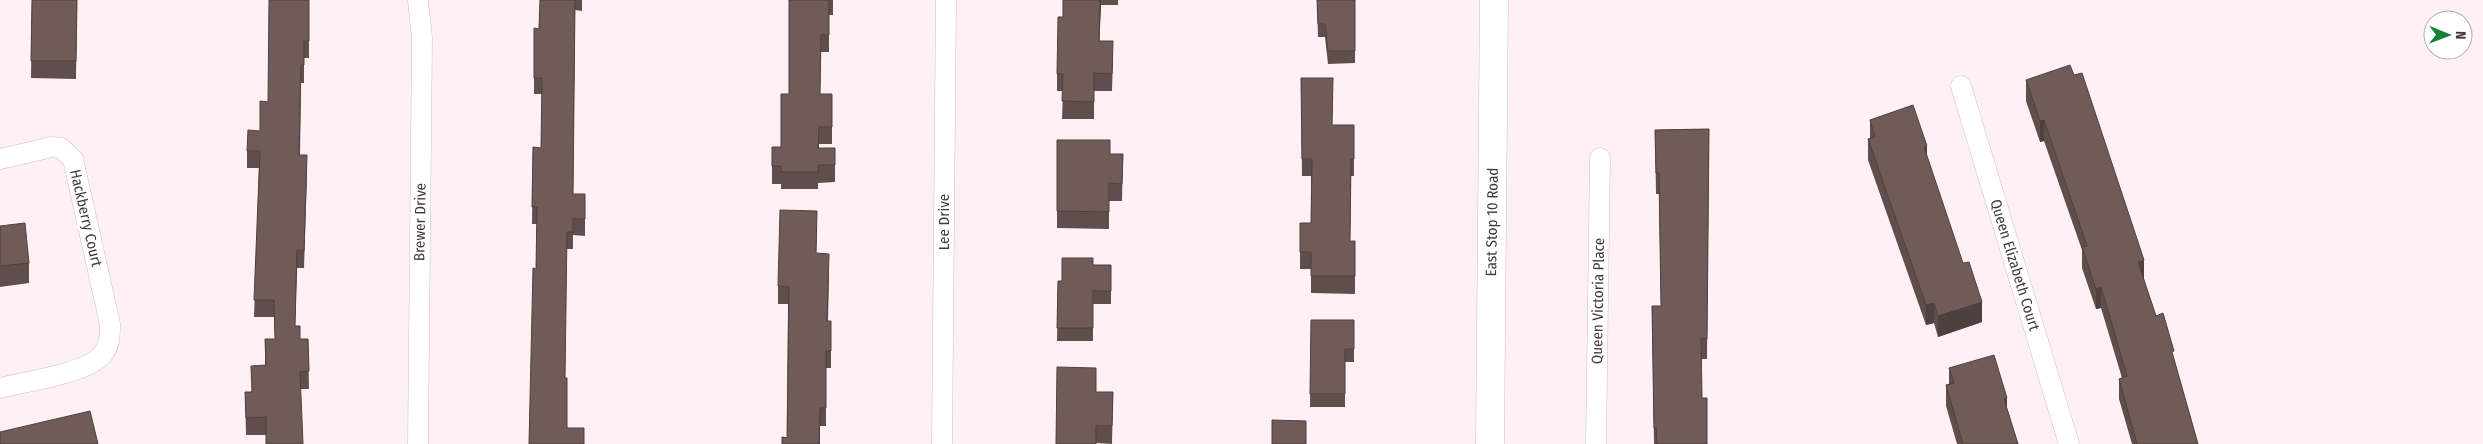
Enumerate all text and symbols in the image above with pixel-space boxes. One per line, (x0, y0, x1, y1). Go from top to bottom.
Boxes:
north arrow (2423, 10, 2473, 60)
text: N (2452, 31, 2469, 40)
street label: East Stop 10 Road (1482, 167, 1502, 277)
street label: Hackberry Court (66, 168, 106, 268)
street label: Brewer Drive (410, 183, 430, 261)
street label: Lee Drive (935, 194, 953, 250)
street label: Queen Elizabeth Court (1986, 197, 2044, 333)
street label: Queen Victoria Place (1588, 238, 1608, 364)

